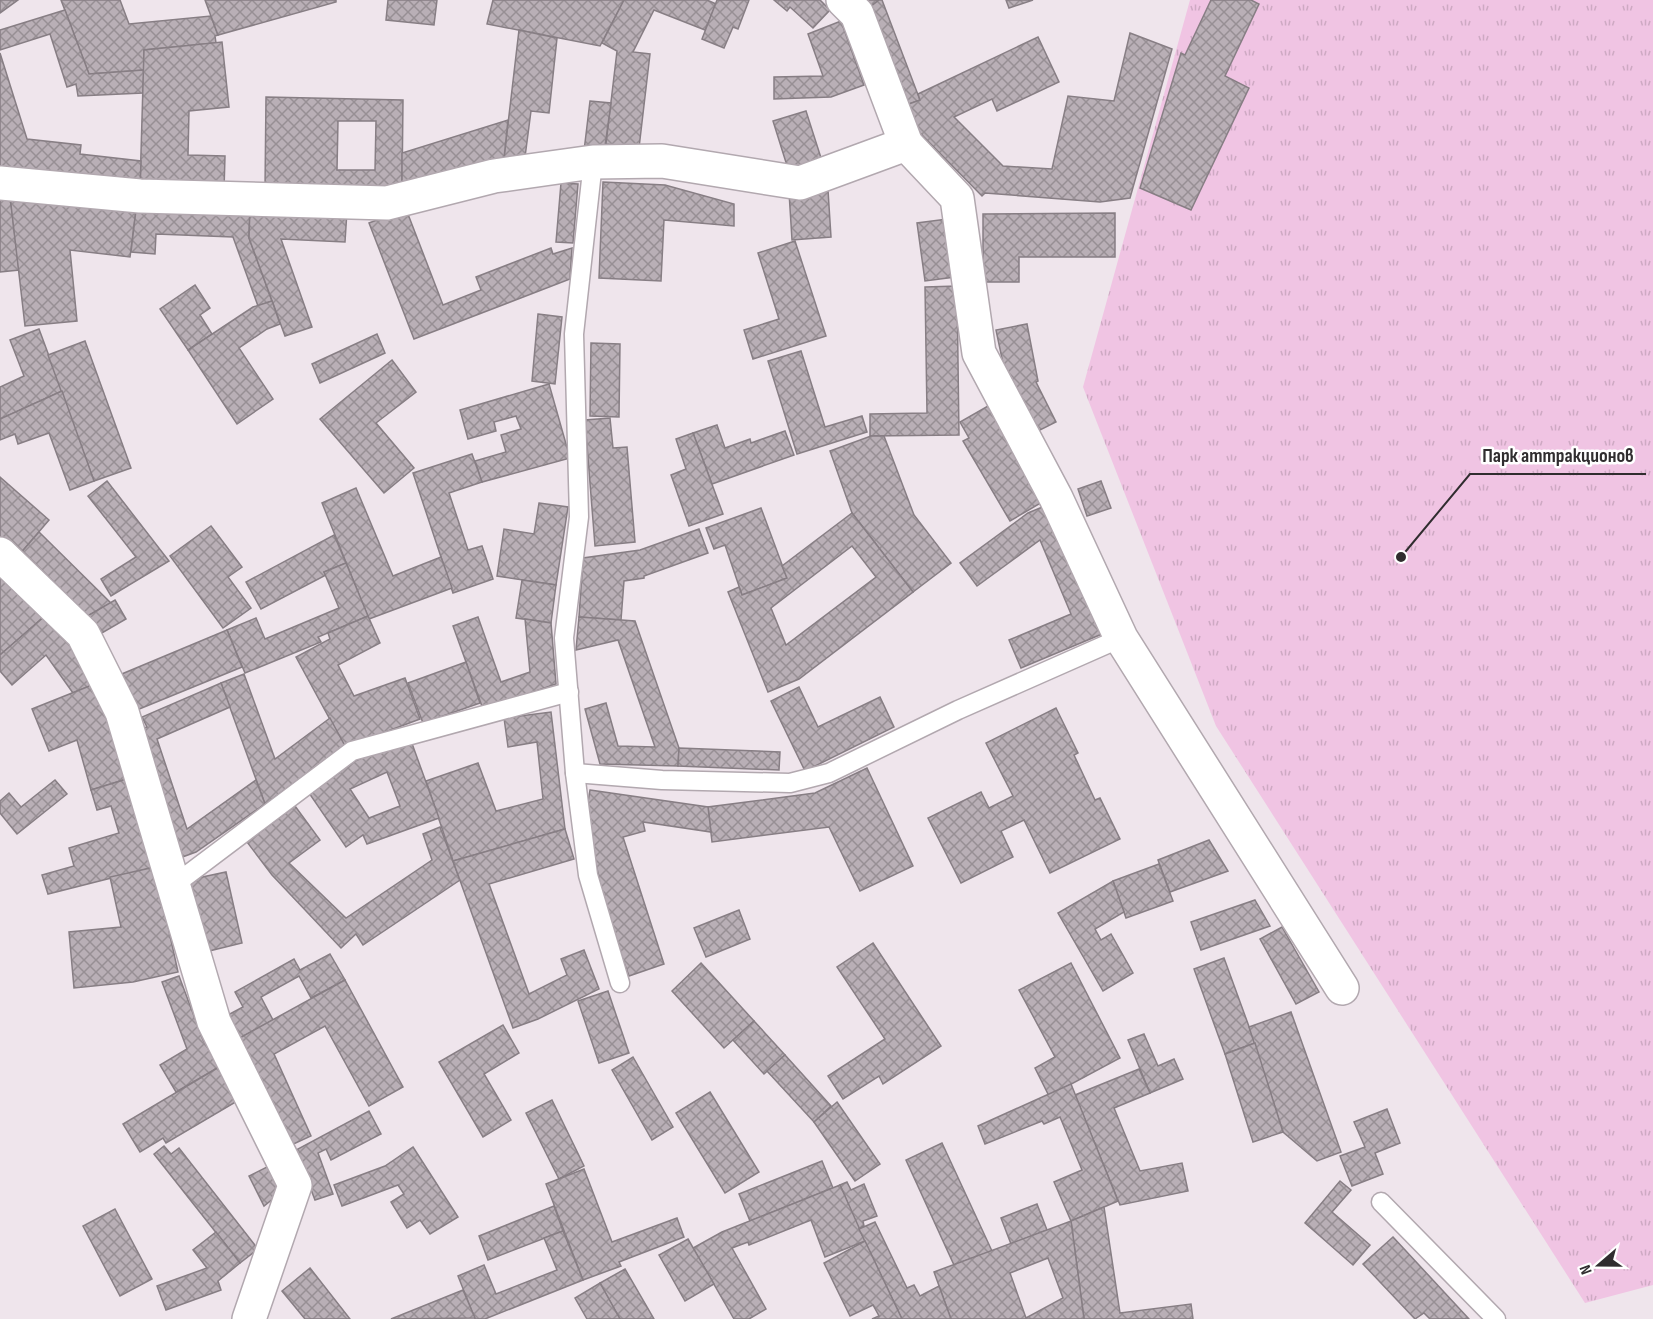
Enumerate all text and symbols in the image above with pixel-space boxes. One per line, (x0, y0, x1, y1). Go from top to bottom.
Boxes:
callout: Парк аттракционов (1470, 436, 1646, 474)
text: Парк аттракционов (1482, 444, 1634, 468)
north arrow (1569, 1235, 1629, 1295)
text: N (1576, 1262, 1597, 1277)

